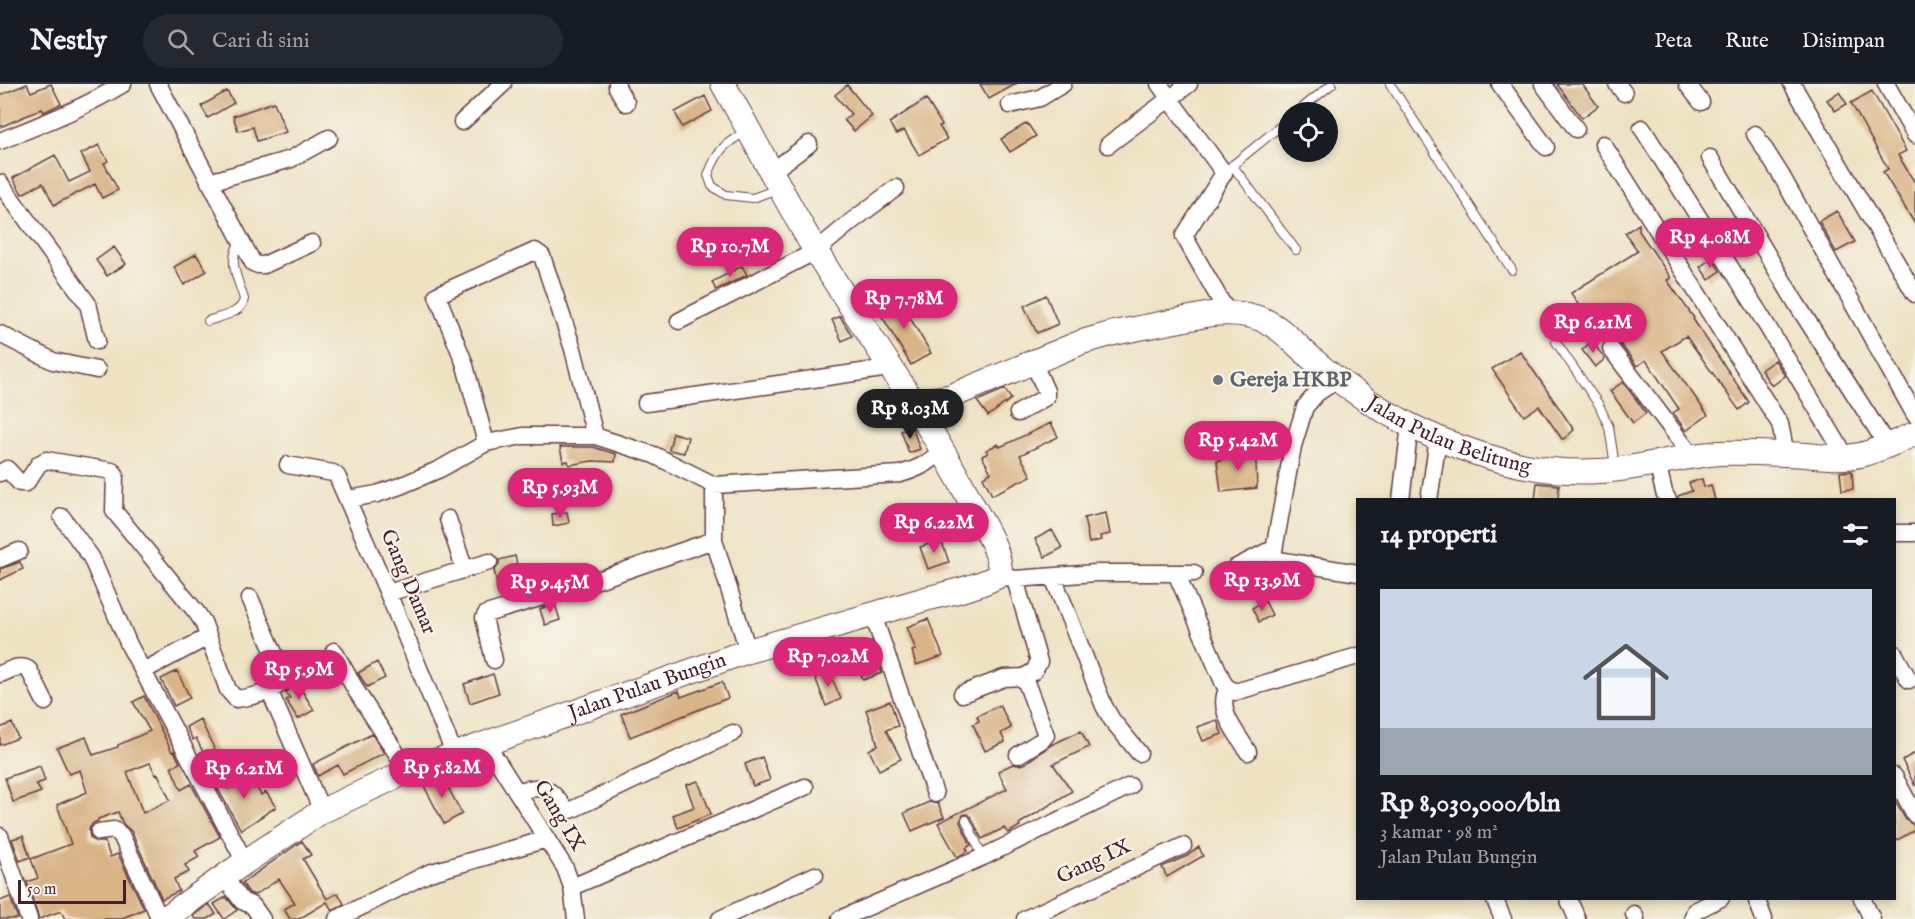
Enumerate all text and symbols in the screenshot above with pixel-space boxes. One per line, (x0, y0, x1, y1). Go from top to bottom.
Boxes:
search box (143, 14, 563, 68)
text: Nestly (30, 24, 107, 59)
icon: search (164, 25, 197, 58)
text: Cari di sini (212, 27, 310, 55)
text: Peta (1654, 28, 1692, 55)
text: Rute (1725, 28, 1769, 55)
text: Disimpan (1802, 28, 1885, 55)
map controls (1278, 102, 1338, 162)
button: locate (1278, 102, 1338, 162)
pin: Rp 4.08M (1648, 218, 1772, 269)
text: Rp 4.08M (1669, 225, 1751, 250)
pin: Rp 10.7M (668, 227, 792, 278)
text: Rp 10.7M (691, 234, 769, 259)
pin: Rp 7.78M (842, 279, 966, 330)
text: Rp 7.78M (865, 286, 943, 311)
pin: Rp 6.21M (1531, 303, 1655, 354)
text: Rp 6.21M (1554, 310, 1632, 335)
place label: Gereja HKBP (1230, 367, 1352, 394)
marker: Gereja HKBP (1211, 373, 1225, 387)
pin: Rp 8.03M (848, 389, 972, 440)
street label: Jalan Pulau Belitung (1360, 389, 1534, 480)
text: Rp 8.03M (871, 396, 949, 421)
pin: Rp 5.42M (1176, 421, 1300, 472)
text: Rp 5.42M (1198, 428, 1278, 453)
pin: Rp 5.93M (498, 468, 622, 519)
text: Rp 5.93M (522, 475, 598, 500)
pin: Rp 6.22M (872, 503, 996, 554)
text: Rp 6.22M (894, 510, 974, 535)
text: 14 properti (1380, 518, 1497, 551)
icon: filters (1839, 518, 1872, 551)
street label: Gang Damar (374, 525, 442, 639)
pin: Rp 13.9M (1200, 561, 1324, 612)
pin: Rp 9.45M (488, 563, 612, 614)
text: Rp 13.9M (1223, 568, 1301, 593)
text: Rp 9.45M (510, 570, 590, 595)
icon: home (1572, 628, 1680, 736)
pin: Rp 7.02M (766, 637, 890, 688)
text: Rp 7.02M (787, 644, 869, 669)
street label: Jalan Pulau Bungin (563, 646, 730, 727)
pin: Rp 5.9M (244, 650, 354, 701)
text: Rp 5.9M (264, 657, 334, 682)
pin: Rp 5.82M (380, 748, 504, 799)
pin: Rp 6.21M (182, 749, 306, 800)
text: Rp 5.82M (403, 755, 481, 780)
text: Rp 6.21M (205, 756, 283, 781)
street label: Gang IX (527, 775, 591, 857)
text: Rp 8,030,000/bln (1380, 787, 1561, 820)
text: 3 kamar · 98 m² (1380, 820, 1498, 845)
street label: Gang IX (1053, 833, 1135, 891)
text: Jalan Pulau Bungin (1380, 845, 1537, 870)
scale bar (18, 877, 126, 904)
text: 50 m (27, 880, 56, 900)

